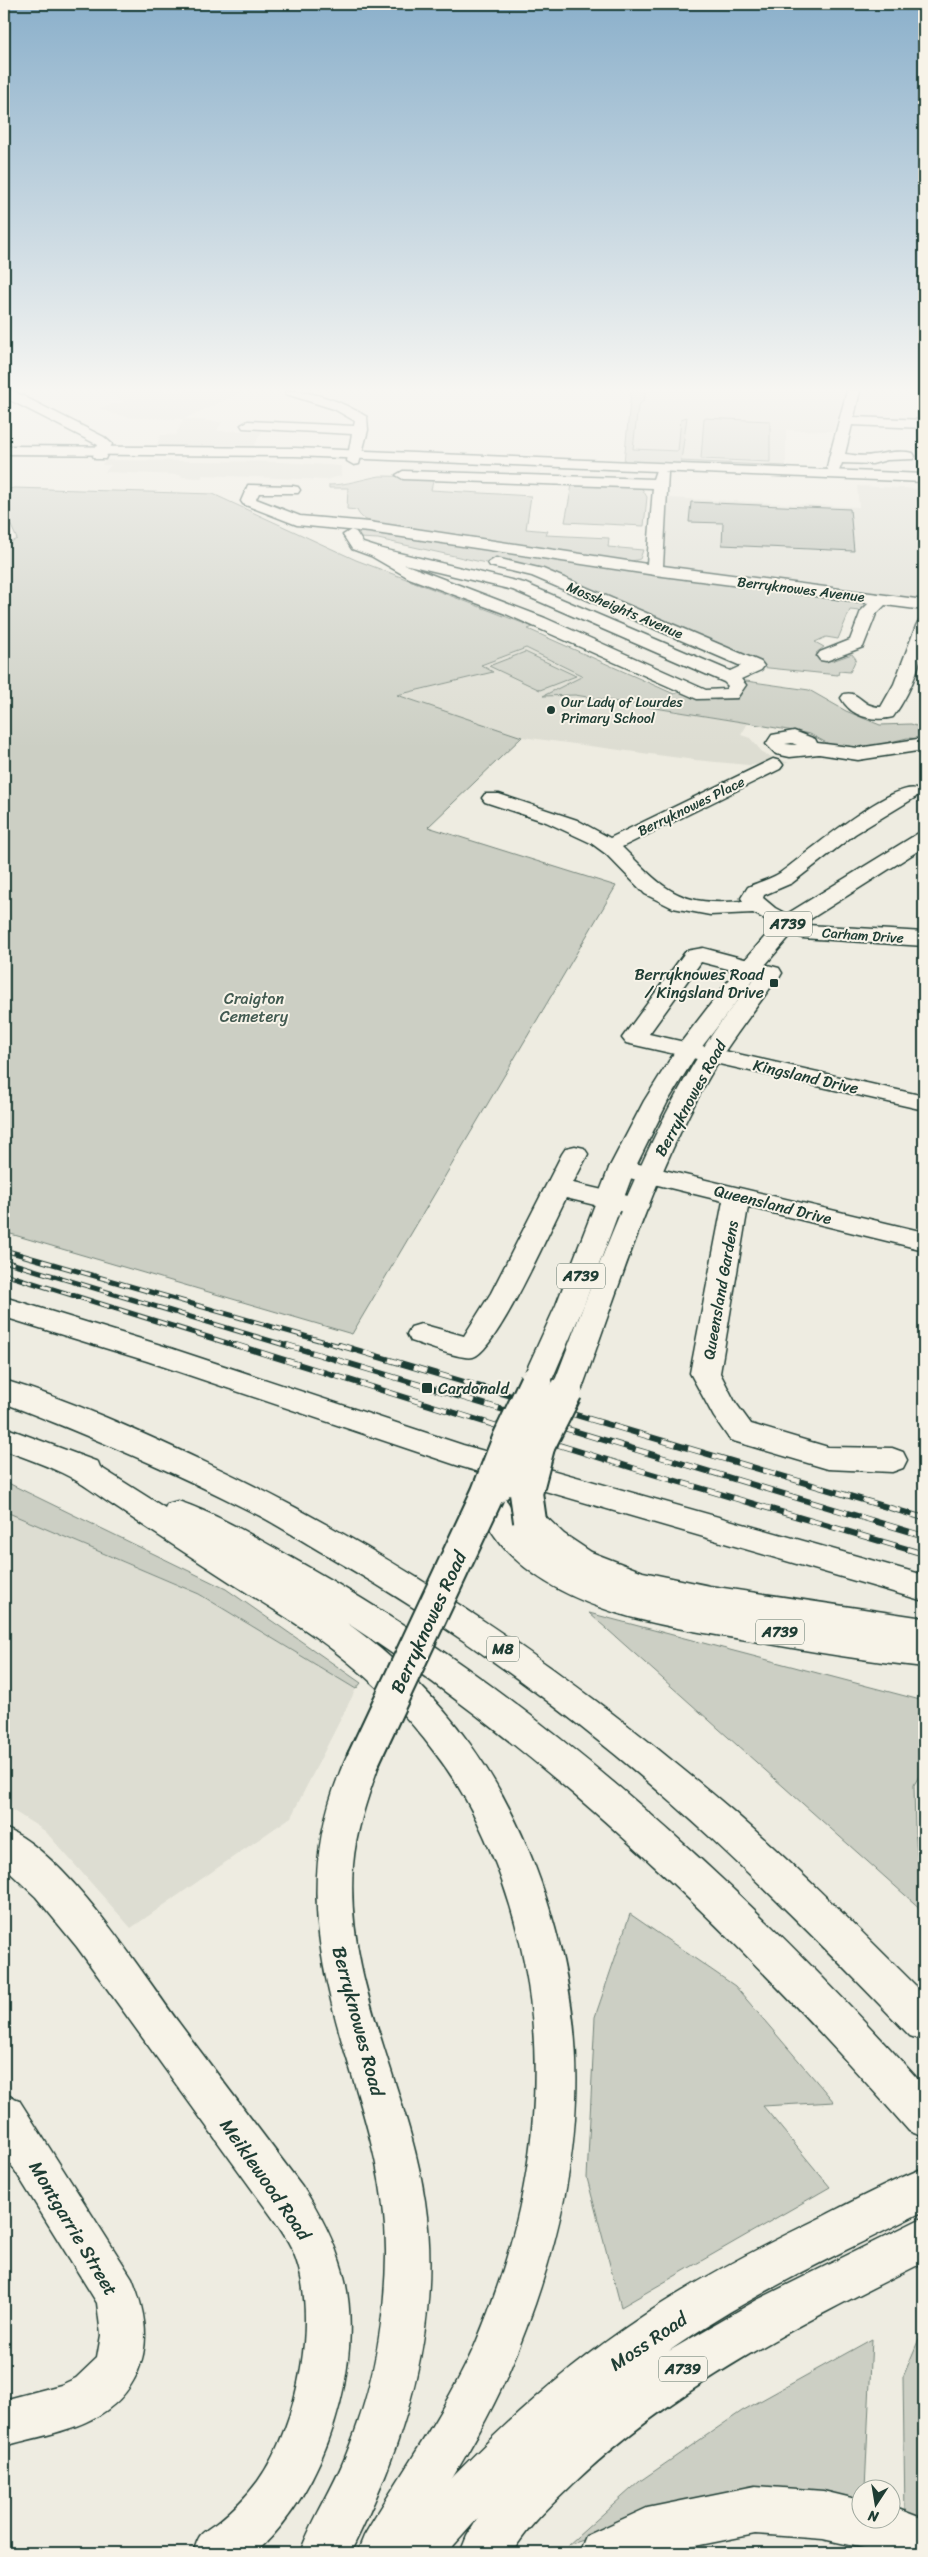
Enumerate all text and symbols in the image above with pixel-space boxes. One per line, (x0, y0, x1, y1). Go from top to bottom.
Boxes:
street label: Berryknowes Avenue (736, 569, 866, 610)
street label: Mossheights Avenue (563, 575, 687, 646)
place label: Our Lady of Lourdes Primary School (561, 690, 683, 731)
marker: Our Lady of Lourdes Primary School (545, 704, 557, 716)
street label: Berryknowes Place (633, 770, 749, 843)
road number: A739 (764, 912, 812, 936)
street label: Carham Drive (821, 920, 905, 951)
place label: Berryknowes Road / Kingsland Drive (635, 960, 766, 1007)
marker: Berryknowes Road / Kingsland Drive (768, 977, 780, 989)
park label: Craigton Cemetery (220, 984, 289, 1031)
street label: Berryknowes Road (646, 1033, 735, 1162)
street label: Kingsland Drive (750, 1050, 861, 1103)
street label: Queensland Drive (711, 1176, 835, 1233)
street label: Queensland Gardens (694, 1218, 747, 1362)
road number: A739 (557, 1264, 605, 1288)
place label: Cardonald (438, 1374, 510, 1403)
marker: Cardonald (420, 1381, 434, 1395)
street label: Berryknowes Road (381, 1545, 476, 1699)
road number: A739 (756, 1620, 804, 1644)
road number: M8 (487, 1636, 519, 1662)
street label: Berryknowes Road (323, 1943, 395, 2101)
street label: Meiklewood Road (211, 2111, 321, 2248)
street label: Montgarrie Street (20, 2154, 127, 2302)
street label: Moss Road (602, 2302, 696, 2380)
road number: A739 (659, 2356, 707, 2382)
north arrow (850, 2480, 900, 2530)
text: N (866, 2503, 882, 2530)

